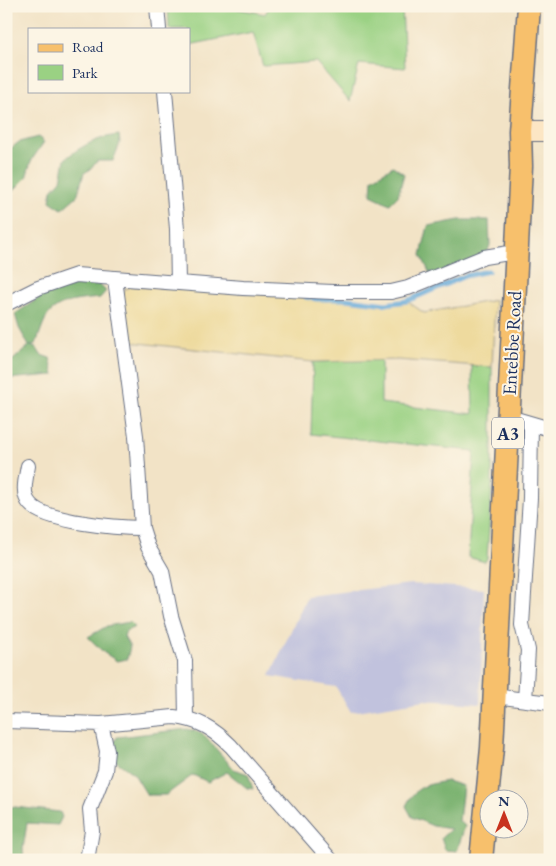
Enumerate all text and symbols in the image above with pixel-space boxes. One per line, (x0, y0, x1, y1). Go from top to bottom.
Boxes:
legend (28, 28, 190, 92)
text: Road (72, 37, 104, 56)
text: Park (72, 63, 99, 82)
street label: Entebbe Road (497, 290, 527, 396)
road number: A3 (492, 418, 524, 448)
north arrow (478, 788, 528, 838)
text: N (498, 792, 510, 810)

